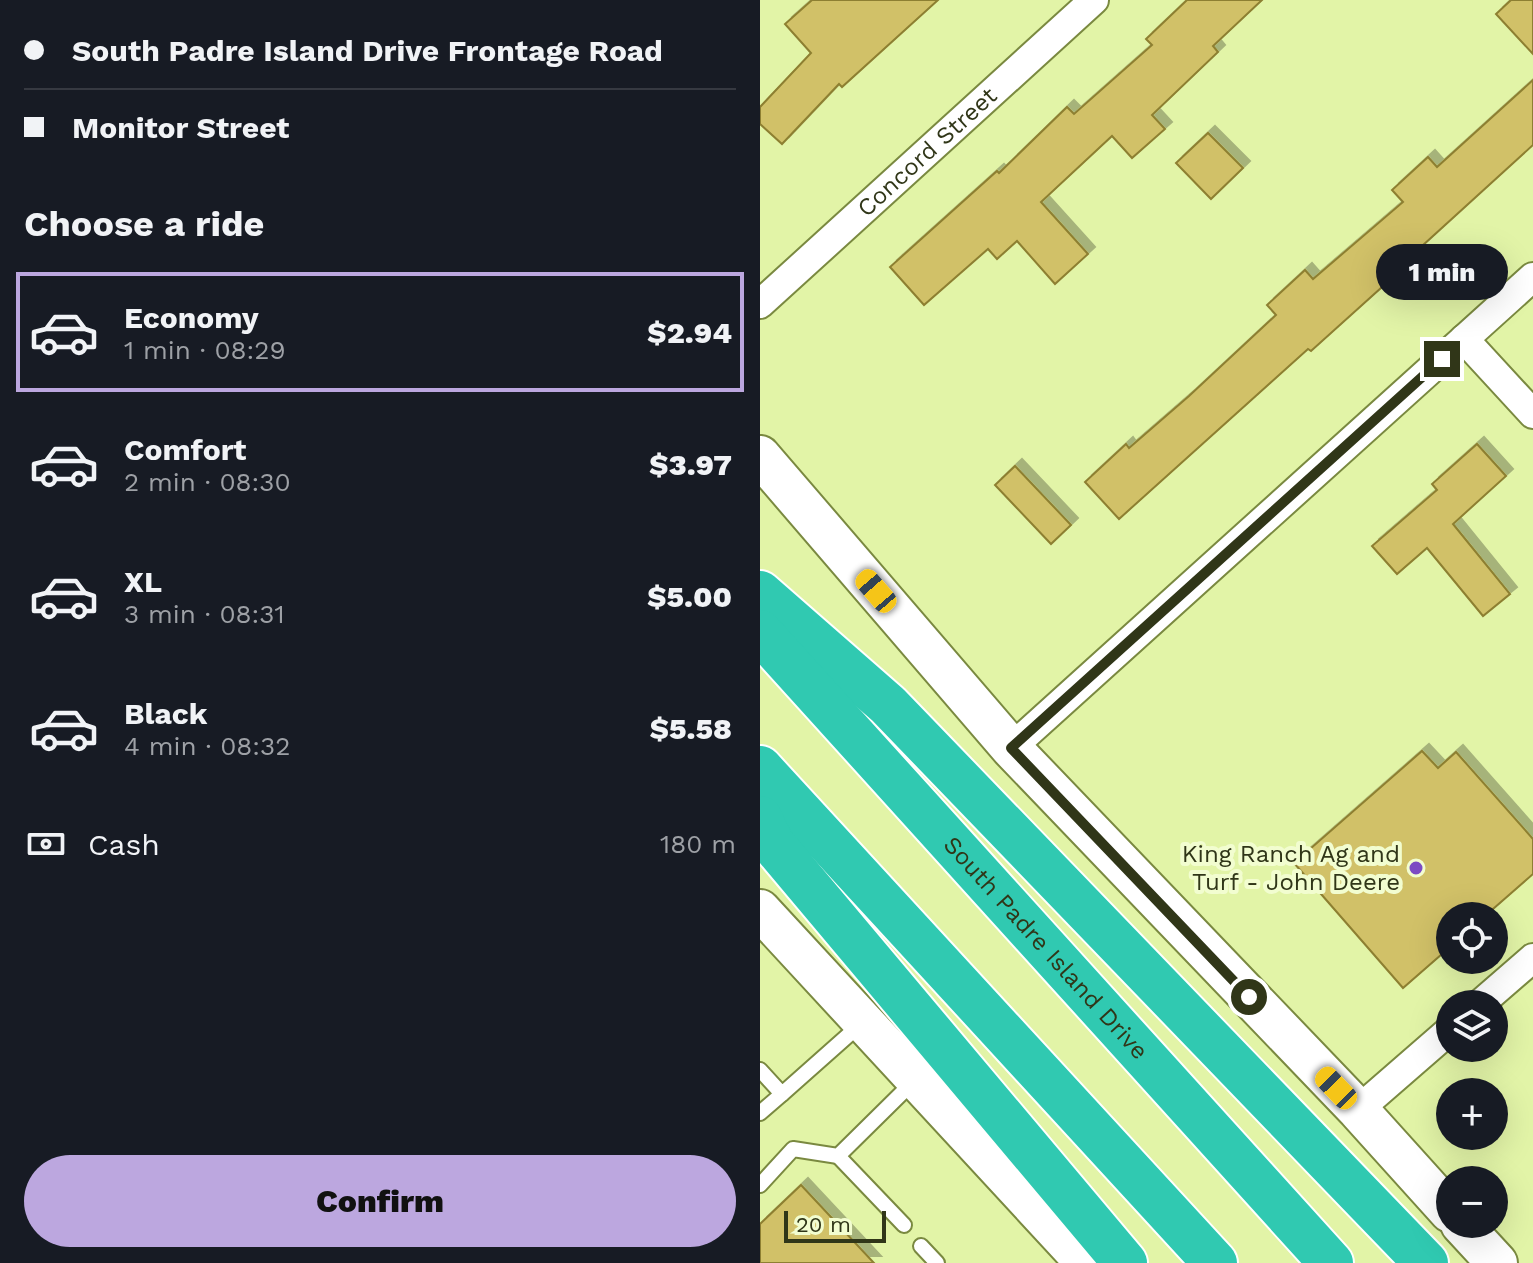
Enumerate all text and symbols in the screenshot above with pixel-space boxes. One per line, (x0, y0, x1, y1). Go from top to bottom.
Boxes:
text: South Padre Island Drive Frontage Road (72, 33, 663, 68)
street label: Concord Street (852, 81, 1003, 222)
text: Monitor Street (72, 110, 289, 145)
text: Choose a ride (24, 203, 264, 245)
callout: 1 min (1376, 243, 1508, 299)
text: 1 min (1409, 257, 1475, 287)
icon: car (28, 296, 100, 368)
text: Economy (124, 300, 259, 335)
text: $2.94 (647, 315, 732, 350)
text: 1 min · 08:29 (124, 335, 286, 365)
route end (1424, 341, 1460, 377)
icon: car (28, 428, 100, 500)
text: Comfort (124, 432, 246, 467)
text: $3.97 (649, 447, 732, 482)
text: 2 min · 08:30 (124, 467, 291, 497)
icon: car (28, 560, 100, 632)
text: XL (124, 564, 162, 599)
car (851, 565, 901, 617)
text: $5.00 (647, 579, 732, 614)
text: 3 min · 08:31 (124, 599, 285, 629)
icon: car (28, 692, 100, 764)
text: Black (124, 696, 208, 731)
text: $5.58 (650, 711, 732, 746)
text: 4 min · 08:32 (124, 731, 290, 761)
icon: cash (24, 822, 68, 866)
text: Cash (88, 827, 160, 862)
text: 180 m (660, 829, 736, 859)
street label: South Padre Island Drive (938, 831, 1154, 1065)
place label: King Ranch Ag and Turf - John Deere (1182, 840, 1400, 896)
marker: King Ranch Ag and Turf - John Deere (1407, 859, 1425, 877)
map controls (1436, 902, 1508, 1238)
button: locate (1436, 902, 1508, 974)
route start (1231, 979, 1267, 1015)
button: layers (1436, 990, 1508, 1062)
car (1311, 1062, 1361, 1114)
button: + (1436, 1078, 1508, 1150)
button: Confirm (24, 1155, 736, 1247)
button: − (1436, 1166, 1508, 1238)
scale bar (784, 1207, 886, 1243)
text: 20 m (796, 1212, 851, 1237)

